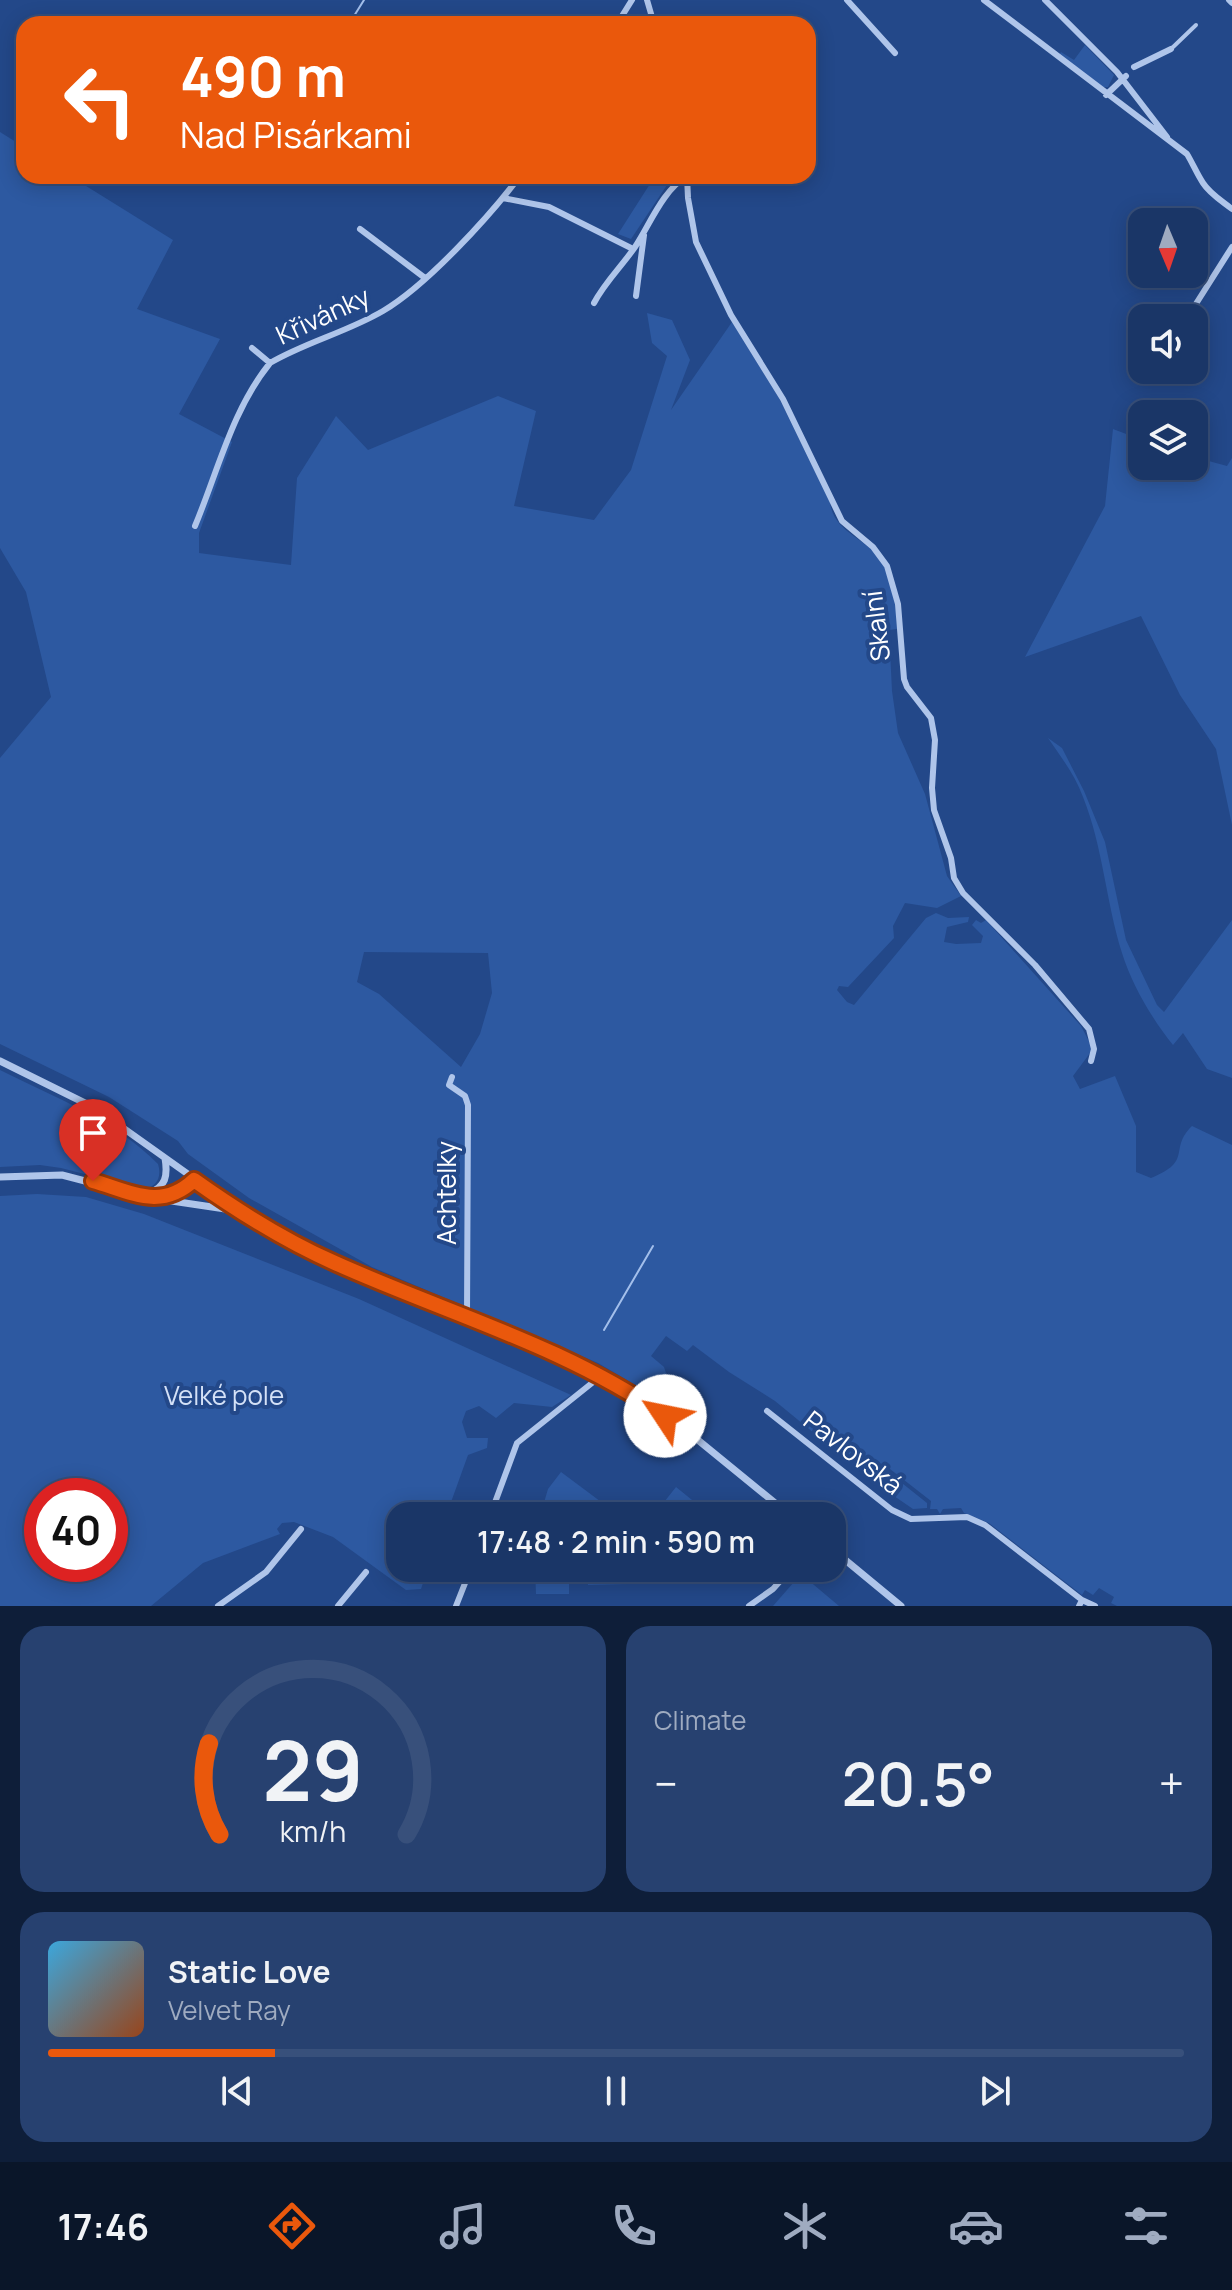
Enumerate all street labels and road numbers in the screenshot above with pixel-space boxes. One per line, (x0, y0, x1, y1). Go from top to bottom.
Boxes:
street label: Křivánky (270, 278, 376, 352)
street label: Skalní (854, 589, 898, 664)
street label: Achtelky (428, 1141, 464, 1245)
street label: Pavlovská (796, 1402, 911, 1502)

